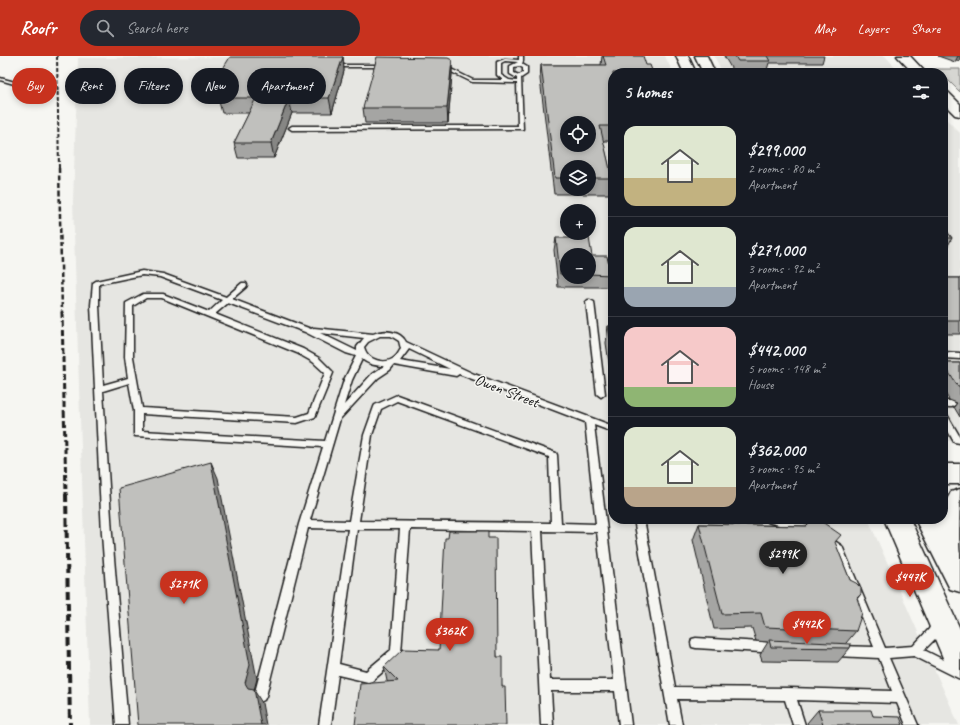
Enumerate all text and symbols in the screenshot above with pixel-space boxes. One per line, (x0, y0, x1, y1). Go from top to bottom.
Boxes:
search box (80, 10, 360, 46)
text: Roofr (20, 16, 56, 40)
icon: search (94, 17, 116, 39)
text: Search here (126, 19, 188, 38)
text: Map (814, 20, 836, 37)
text: Layers (858, 20, 889, 37)
text: Share (911, 20, 940, 37)
chip: Buy (12, 68, 57, 104)
chip: Rent (65, 68, 116, 104)
chip: Filters (124, 68, 183, 104)
chip: New (191, 68, 239, 104)
chip: Apartment (247, 68, 326, 104)
icon: filters (910, 81, 932, 103)
text: 5 homes (624, 82, 672, 103)
map controls (560, 116, 596, 284)
button: locate (560, 116, 596, 152)
text: $299,000 (748, 140, 805, 161)
icon: home (656, 142, 704, 190)
button: layers (560, 160, 596, 196)
text: 2 rooms · 80 m² (748, 161, 818, 177)
text: Apartment (748, 177, 796, 193)
button: + (560, 204, 596, 240)
text: $271,000 (748, 240, 805, 261)
icon: home (656, 243, 704, 291)
button: − (560, 248, 596, 284)
text: 3 rooms · 92 m² (748, 261, 818, 277)
text: Apartment (748, 277, 796, 293)
text: $442,000 (748, 340, 805, 361)
icon: home (656, 343, 704, 391)
text: 5 rooms · 148 m² (748, 361, 824, 377)
street label: Owen Street (472, 370, 543, 413)
text: House (748, 377, 773, 393)
text: $362,000 (748, 440, 805, 461)
icon: home (656, 443, 704, 491)
text: 3 rooms · 95 m² (748, 461, 818, 477)
text: Apartment (748, 477, 796, 493)
pin: $299K (755, 541, 811, 575)
text: $299K (768, 546, 798, 562)
pin: $447K (882, 564, 938, 598)
text: $447K (895, 569, 925, 585)
pin: $271K (156, 571, 212, 605)
text: $271K (169, 576, 199, 592)
pin: $442K (779, 611, 835, 645)
text: $442K (792, 616, 822, 632)
pin: $362K (422, 618, 478, 652)
text: $362K (435, 623, 465, 639)

